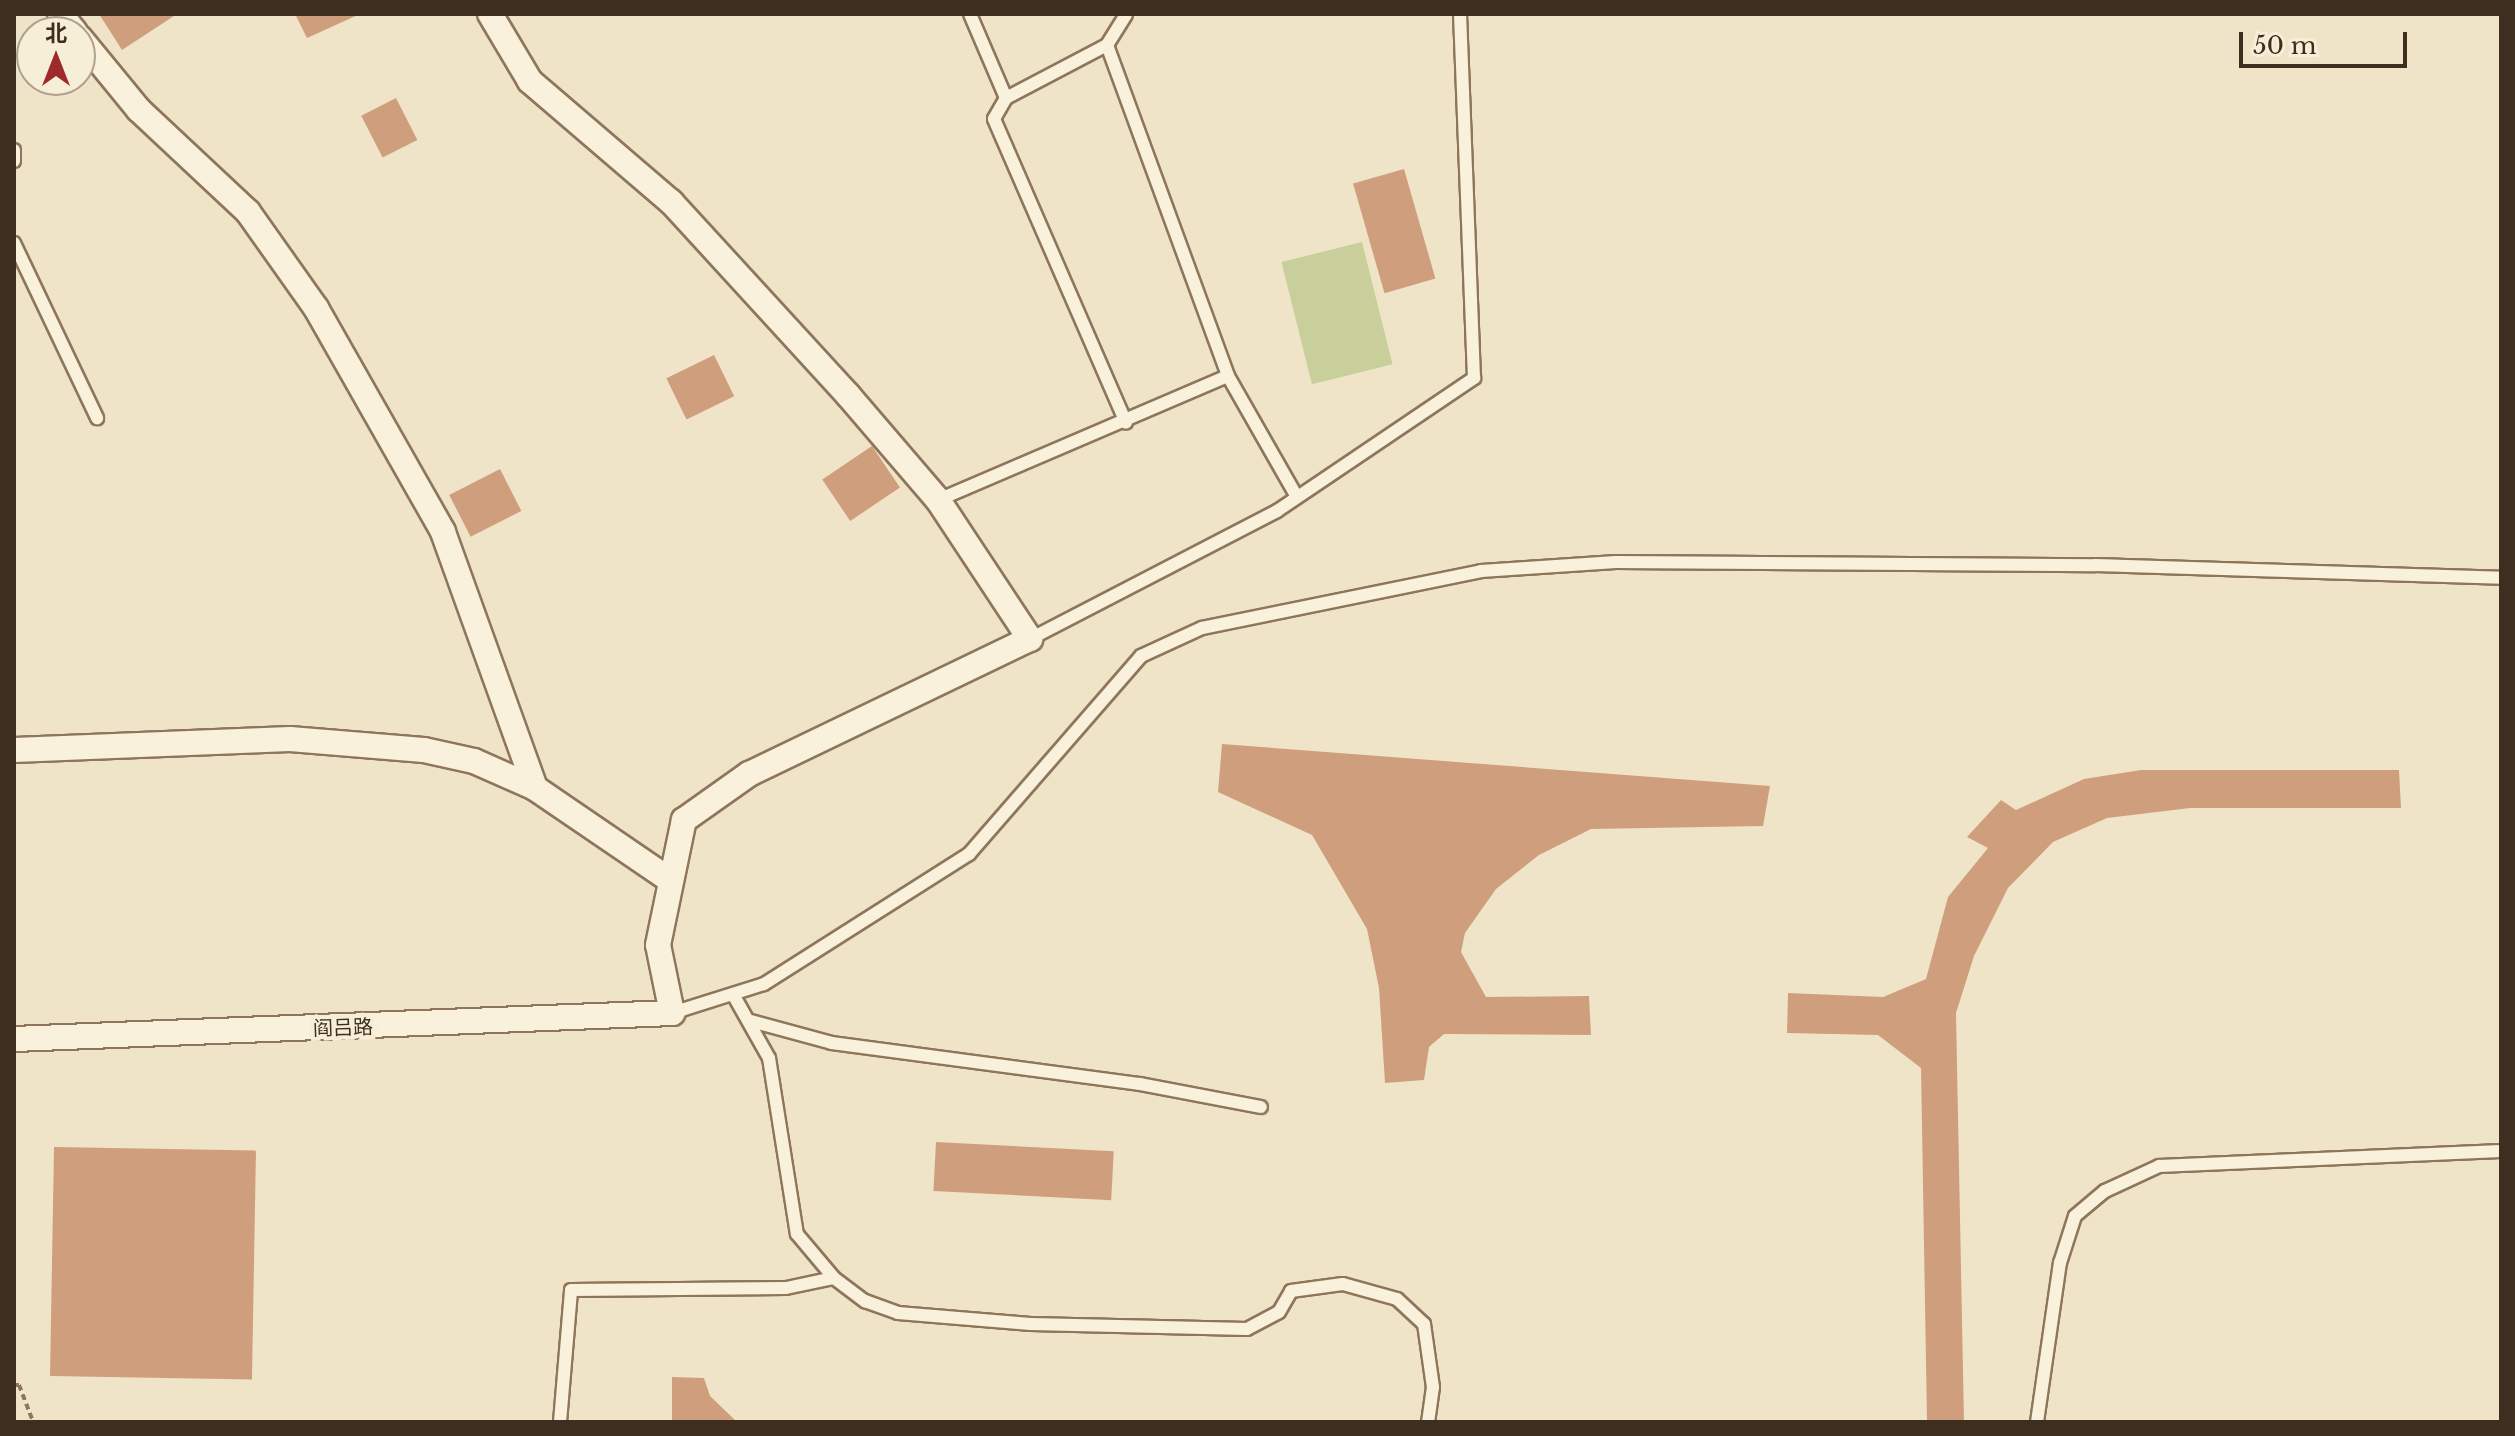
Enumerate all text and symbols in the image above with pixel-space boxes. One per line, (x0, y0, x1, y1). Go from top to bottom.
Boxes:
north arrow (16, 16, 96, 96)
scale bar (2243, 16, 2411, 66)
text: 北 (45, 20, 67, 47)
text: 50 m (2253, 31, 2316, 60)
street label: 阎吕路 (313, 1015, 373, 1041)

